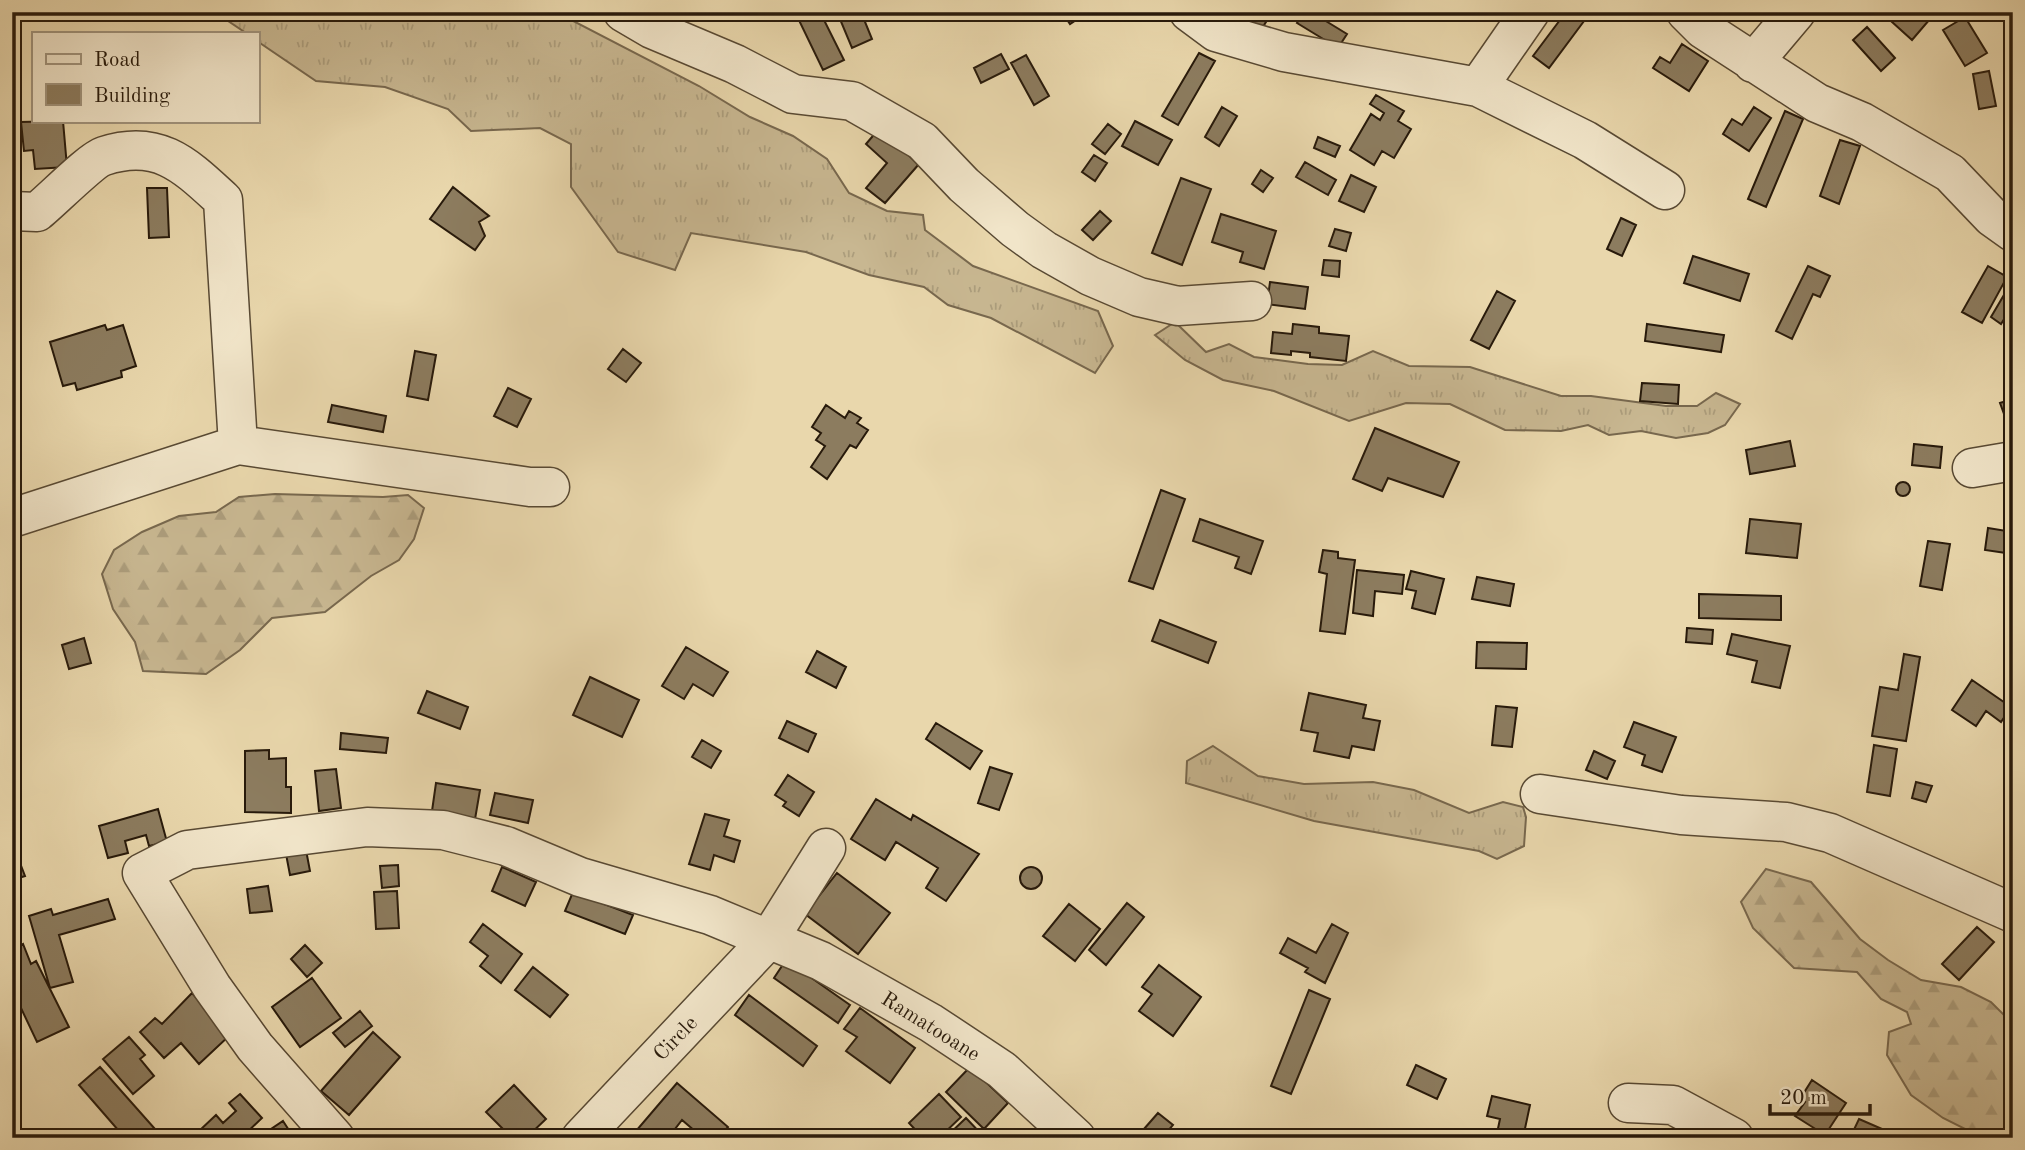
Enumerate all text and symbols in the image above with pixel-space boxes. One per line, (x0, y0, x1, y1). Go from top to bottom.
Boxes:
legend (32, 32, 259, 122)
text: Road (94, 50, 141, 71)
text: Building (94, 86, 171, 107)
street label: Ramatooane (877, 989, 983, 1066)
street label: Circle (650, 1013, 702, 1065)
scale bar (1770, 1073, 1869, 1117)
text: 20 m (1780, 1088, 1827, 1109)

